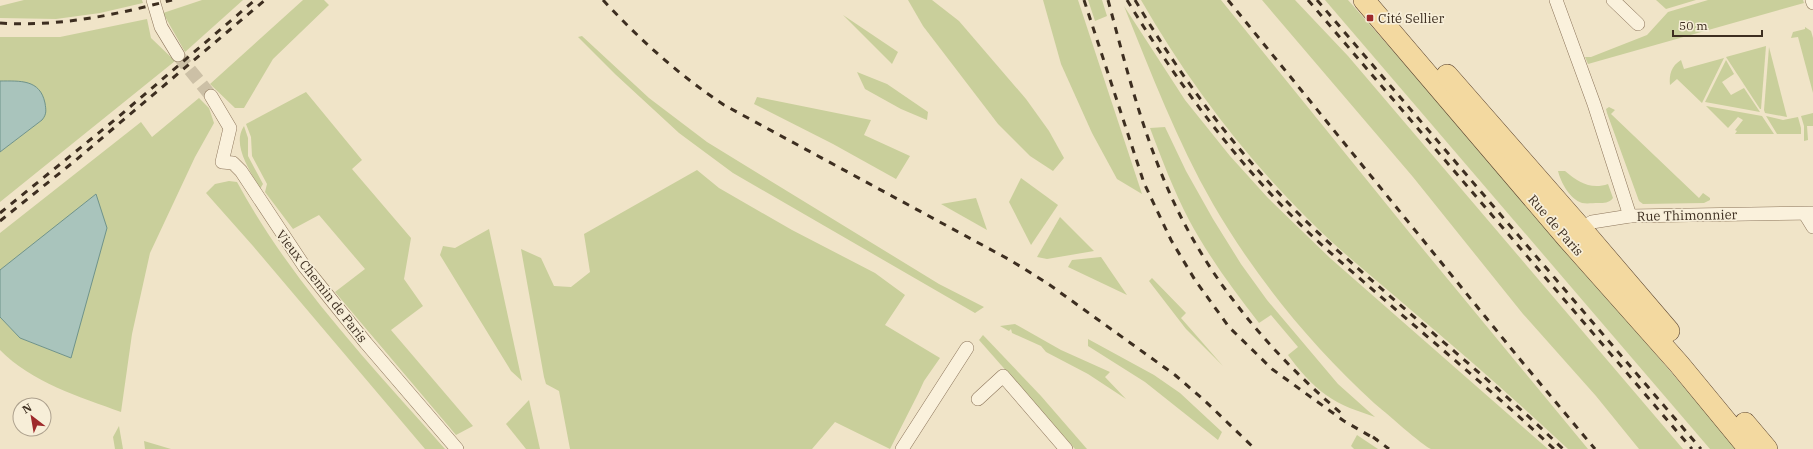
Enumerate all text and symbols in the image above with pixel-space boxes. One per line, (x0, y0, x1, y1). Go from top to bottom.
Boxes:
place label: Cité Sellier (1378, 10, 1445, 27)
scale bar (1673, 12, 1762, 38)
marker: Cité Sellier (1365, 13, 1375, 23)
text: 50 m (1679, 18, 1708, 33)
street label: Rue de Paris (1524, 191, 1587, 260)
street label: Rue Thimonnier (1637, 206, 1738, 225)
street label: Vieux Chemin de Paris (272, 227, 371, 346)
north arrow (12, 397, 52, 437)
text: N (20, 400, 34, 417)

